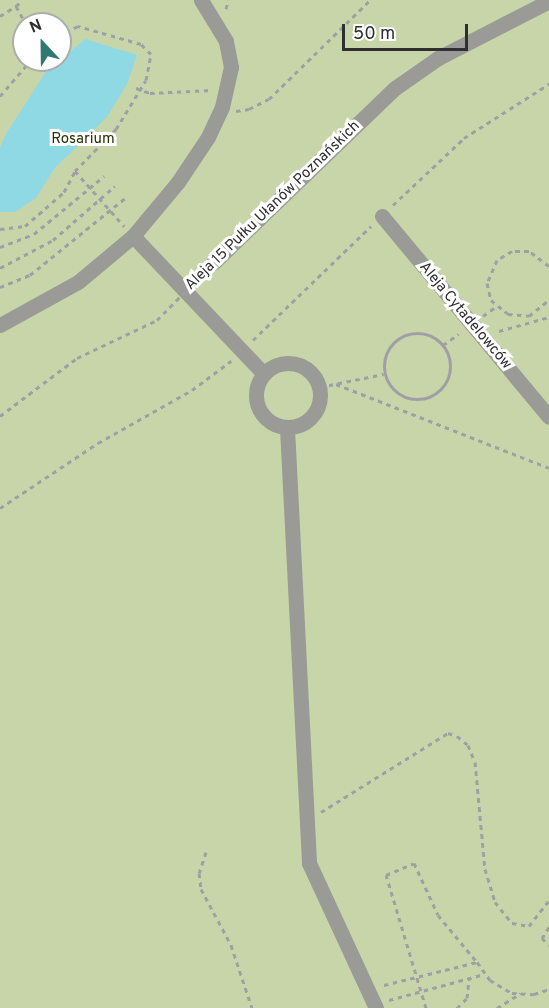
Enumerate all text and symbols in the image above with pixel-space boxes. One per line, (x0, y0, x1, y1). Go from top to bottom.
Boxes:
north arrow (12, 12, 72, 72)
scale bar (345, 12, 471, 50)
text: N (27, 16, 45, 39)
text: 50 m (353, 23, 395, 46)
street label: Aleja 15 Pułku Ułanów Poznańskich (182, 118, 364, 294)
park label: Rosarium (51, 131, 115, 149)
street label: Aleja Cytadelowców (415, 259, 515, 373)

